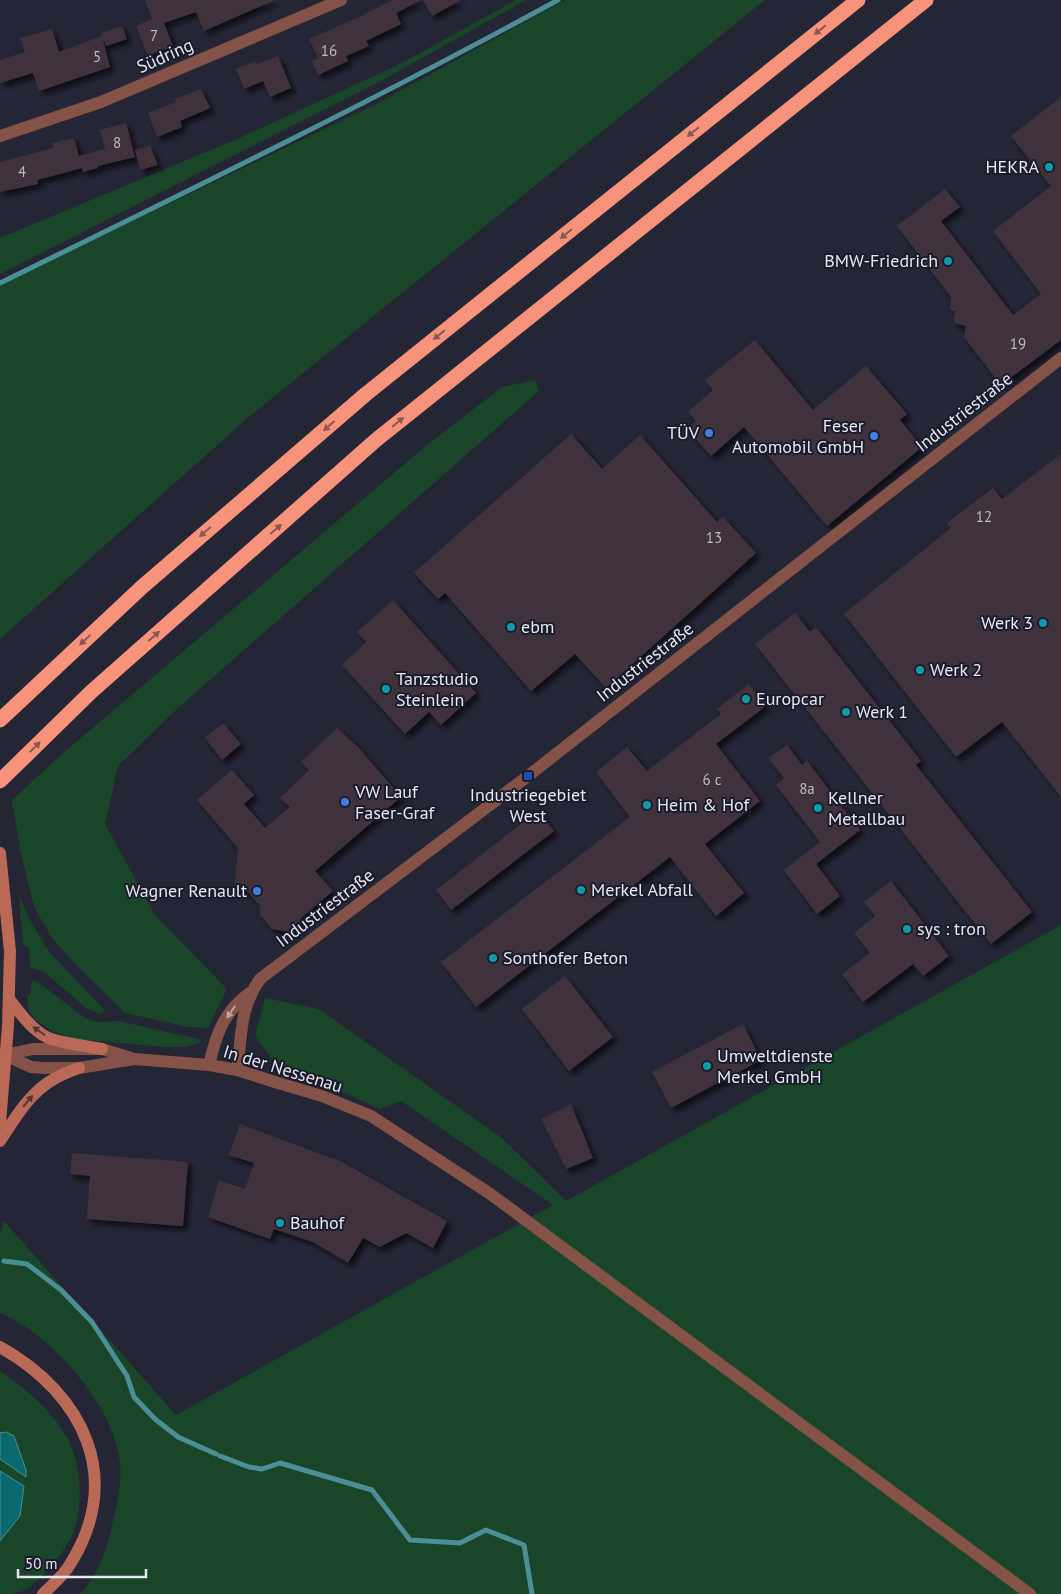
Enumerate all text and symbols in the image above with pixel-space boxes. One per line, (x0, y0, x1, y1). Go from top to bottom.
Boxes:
one-way arrow (813, 25, 826, 36)
house number: 7 (150, 26, 158, 45)
street label: Südring (133, 33, 197, 78)
house number: 16 (321, 41, 337, 60)
house number: 5 (93, 47, 101, 66)
one-way arrow (687, 127, 700, 138)
house number: 8 (113, 133, 121, 152)
place label: HEKRA (986, 155, 1039, 178)
marker: HEKRA (1043, 161, 1055, 173)
house number: 4 (18, 162, 26, 181)
one-way arrow (560, 228, 573, 239)
place label: BMW-Friedrich (824, 249, 938, 272)
marker: BMW-Friedrich (942, 255, 954, 267)
one-way arrow (433, 330, 446, 341)
house number: 19 (1010, 334, 1026, 353)
street label: Industriestraße (911, 367, 1017, 457)
place label: Feser Automobil GmbH (732, 414, 864, 458)
one-way arrow (391, 417, 404, 428)
one-way arrow (322, 420, 335, 431)
place label: TÜV (667, 421, 700, 444)
marker: TÜV (703, 427, 715, 439)
marker: Feser Automobil GmbH (868, 430, 880, 442)
house number: 12 (976, 507, 992, 526)
one-way arrow (269, 523, 282, 534)
one-way arrow (199, 526, 212, 537)
house number: 13 (706, 528, 722, 547)
place label: Werk 3 (981, 611, 1033, 634)
place label: ebm (521, 615, 554, 638)
street label: Industriestraße (592, 617, 698, 707)
marker: Werk 3 (1037, 617, 1049, 629)
marker: ebm (505, 621, 517, 633)
one-way arrow (147, 630, 159, 642)
one-way arrow (78, 635, 91, 646)
place label: Werk 2 (930, 658, 982, 681)
marker: Werk 2 (914, 664, 926, 676)
place label: Tanzstudio Steinlein (396, 667, 478, 711)
marker: Tanzstudio Steinlein (380, 683, 392, 695)
place label: Europcar (756, 687, 824, 710)
marker: Europcar (740, 693, 752, 705)
place label: Werk 1 (856, 700, 908, 723)
marker: Werk 1 (840, 706, 852, 718)
one-way arrow (29, 741, 41, 753)
marker: Industriegebiet West (522, 770, 534, 782)
house number: 6 c (703, 770, 722, 789)
house number: 8a (799, 779, 815, 798)
place label: VW Lauf Faser-Graf (354, 780, 436, 824)
place label: Industriegebiet West (470, 783, 586, 827)
place label: Kellner Metallbau (828, 786, 905, 830)
place label: Heim & Hof (657, 793, 750, 816)
marker: VW Lauf Faser-Graf (339, 796, 351, 808)
marker: Heim & Hof (641, 799, 653, 811)
marker: Kellner Metallbau (812, 802, 824, 814)
street label: Industriestraße (271, 863, 378, 952)
place label: Merkel Abfall (591, 878, 693, 901)
place label: Wagner Renault (126, 879, 247, 902)
marker: Merkel Abfall (575, 884, 587, 896)
marker: Wagner Renault (251, 885, 263, 897)
place label: sys : tron (917, 917, 986, 940)
marker: sys : tron (901, 923, 913, 935)
place label: Sonthofer Beton (503, 946, 628, 969)
marker: Sonthofer Beton (487, 952, 499, 964)
one-way arrow (226, 1005, 235, 1018)
one-way arrow (32, 1026, 46, 1036)
street label: In der Nessenau (221, 1039, 346, 1098)
place label: Umweltdienste Merkel GmbH (717, 1044, 833, 1088)
marker: Umweltdienste Merkel GmbH (701, 1060, 713, 1072)
one-way arrow (23, 1095, 34, 1108)
place label: Bauhof (290, 1211, 345, 1234)
marker: Bauhof (274, 1217, 286, 1229)
scale bar (18, 1546, 145, 1578)
text: 50 m (25, 1554, 58, 1573)

